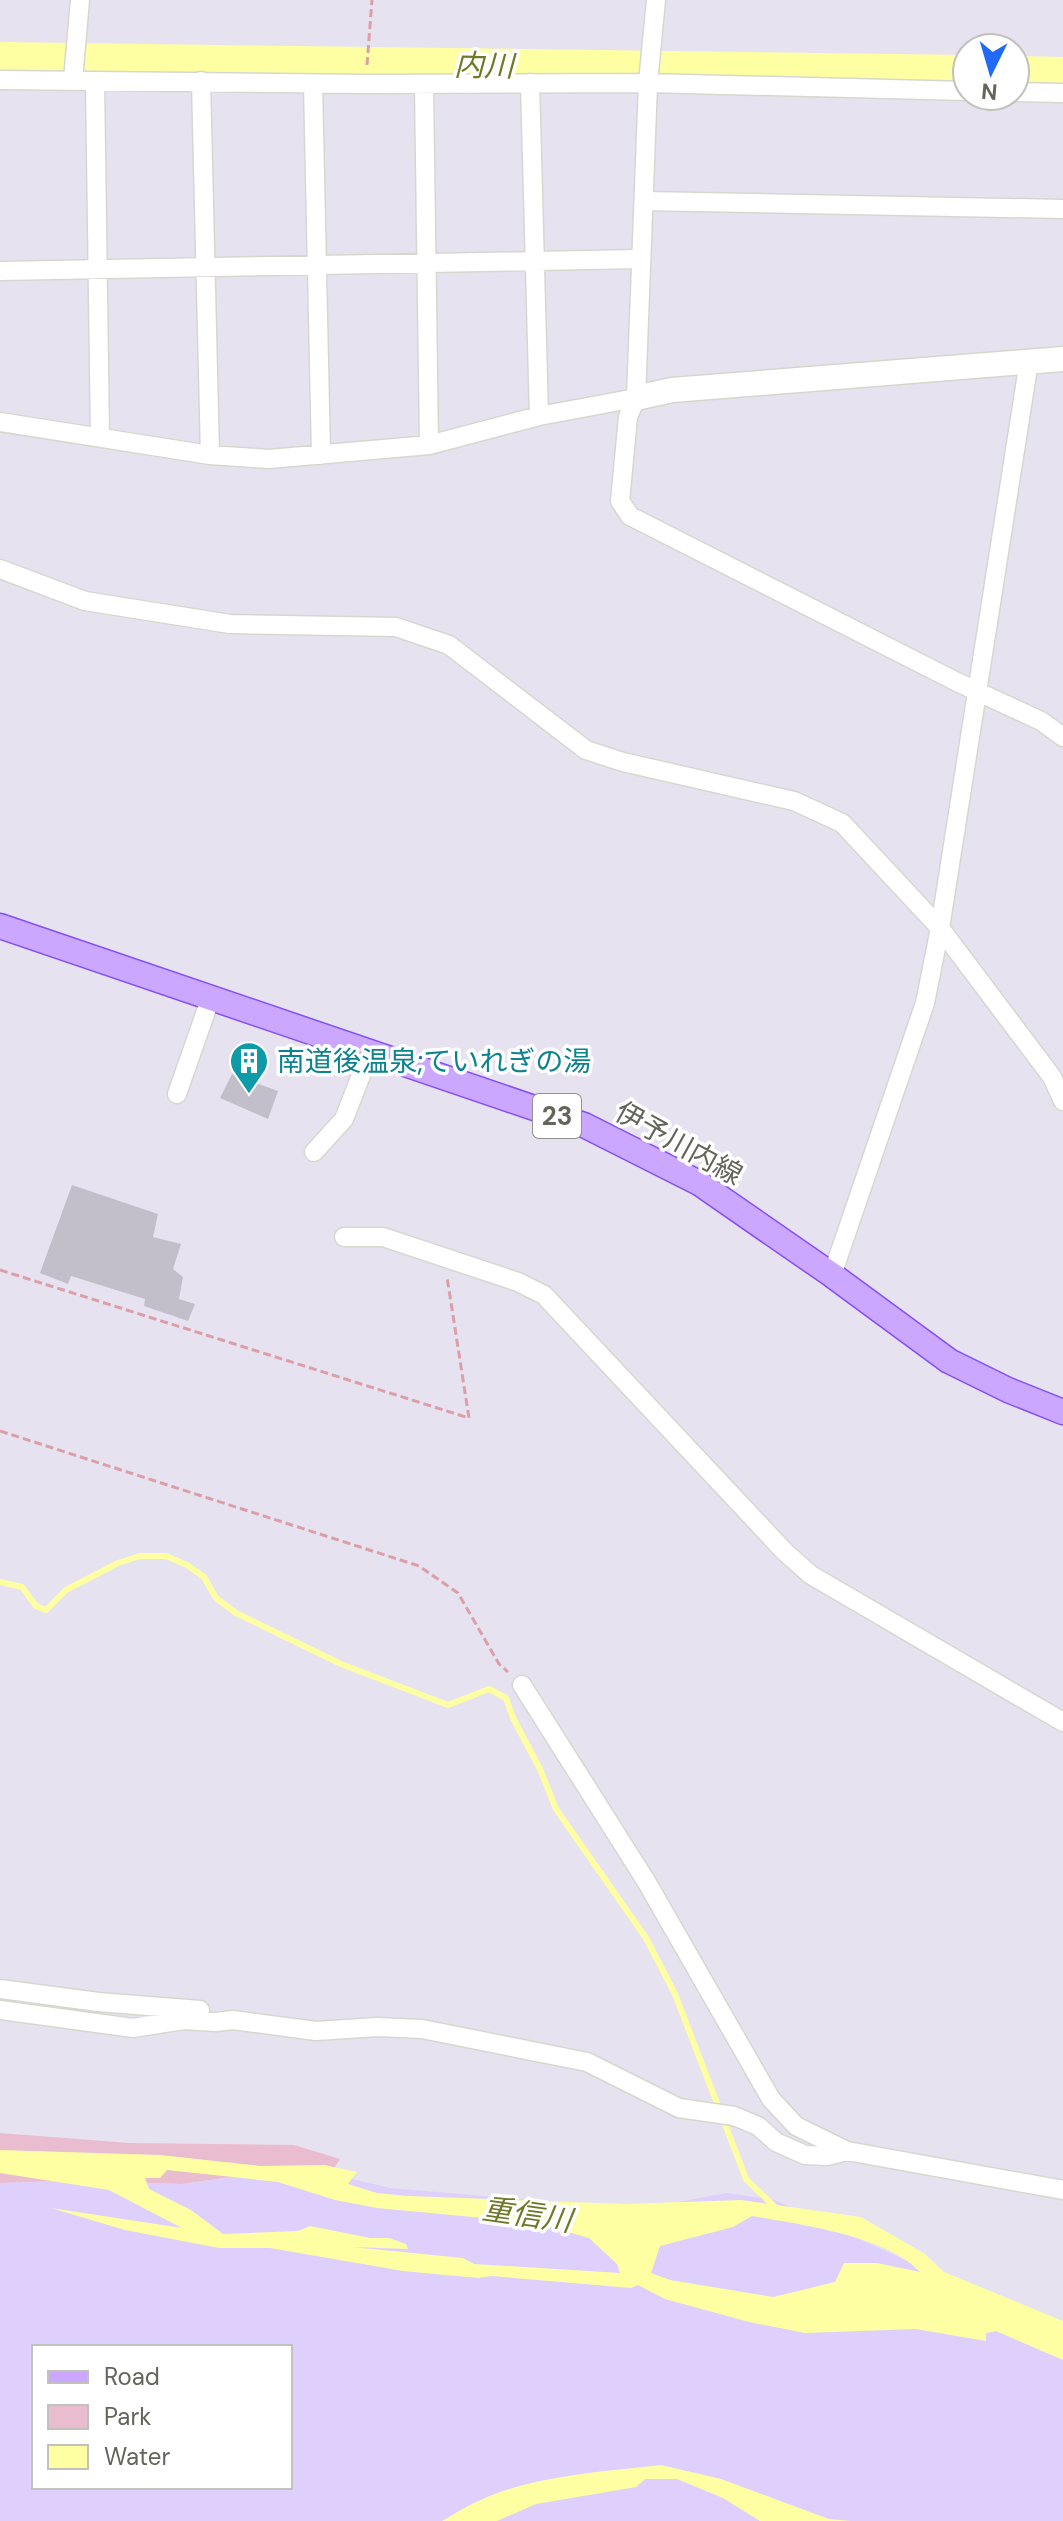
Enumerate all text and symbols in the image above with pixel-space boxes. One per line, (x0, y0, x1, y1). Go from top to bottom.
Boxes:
north arrow (951, 32, 1031, 112)
water label: 内川 (454, 45, 517, 86)
text: N (980, 76, 999, 107)
building icon: 南道後温泉;ていれぎの湯 (228, 1040, 270, 1095)
place label: 南道後温泉;ていれぎの湯 (277, 1043, 591, 1080)
street label: 伊予川内線 (609, 1093, 749, 1194)
road number: 23 (533, 1094, 581, 1138)
water label: 重信川 (480, 2189, 577, 2240)
legend (32, 2345, 292, 2489)
text: Road (104, 2361, 160, 2392)
text: Park (104, 2401, 151, 2432)
text: Water (104, 2441, 170, 2472)

